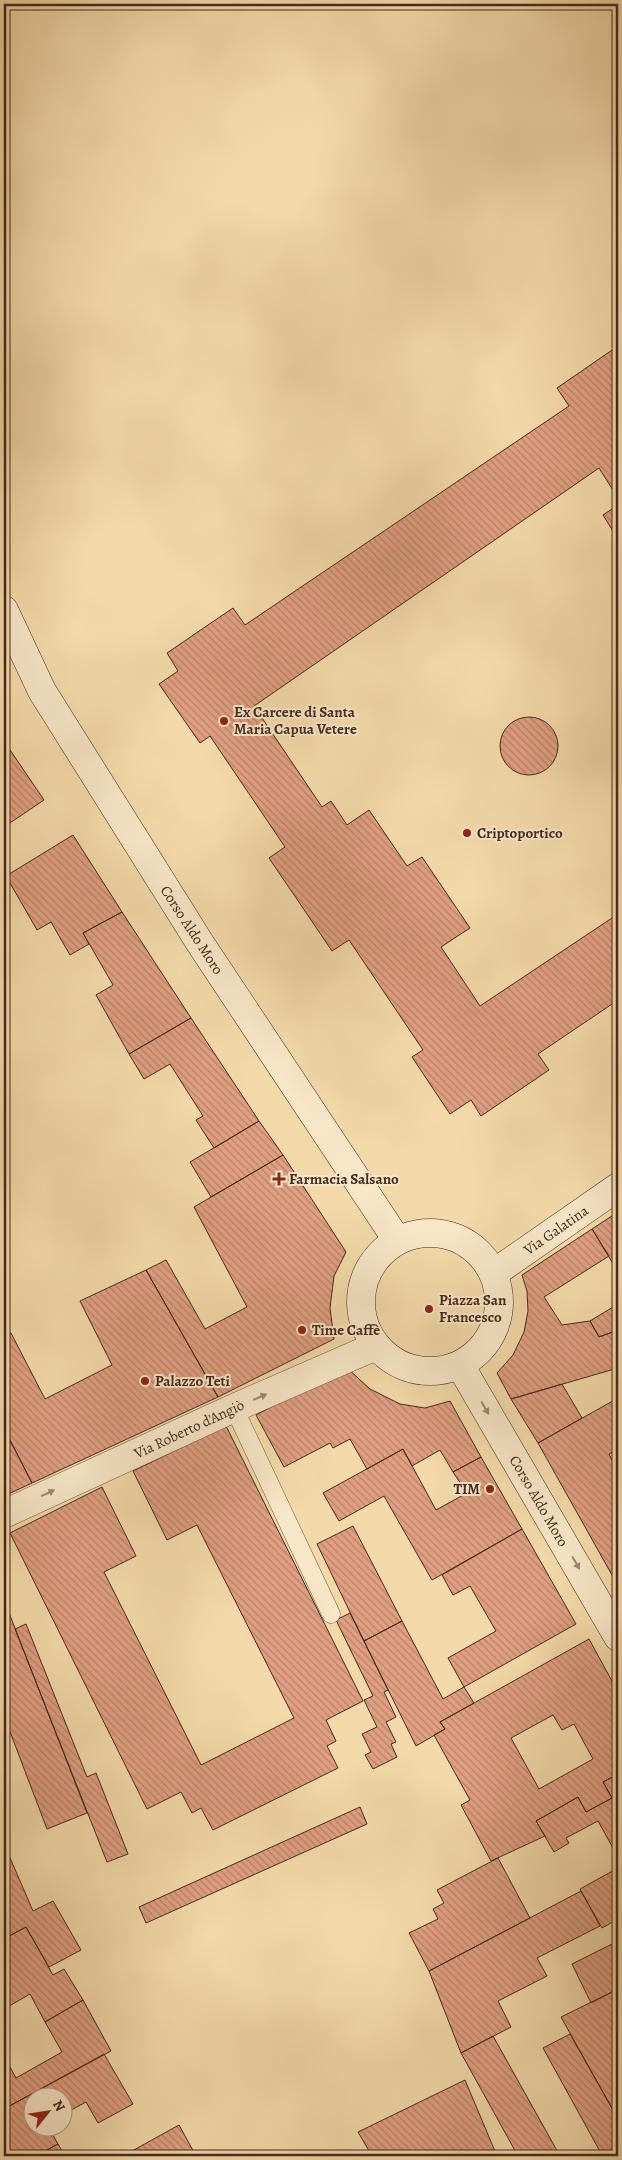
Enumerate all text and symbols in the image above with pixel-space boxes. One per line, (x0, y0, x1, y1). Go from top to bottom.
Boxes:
place label: Ex Carcere di Santa Maria Capua Vetere (234, 702, 357, 739)
marker: Ex Carcere di Santa Maria Capua Vetere (218, 715, 230, 727)
place label: Criptoportico (477, 823, 563, 843)
marker: Criptoportico (461, 827, 473, 839)
street label: Corso Aldo Moro (156, 882, 228, 978)
place label: Farmacia Salsano (289, 1169, 399, 1189)
marker: Farmacia Salsano (273, 1173, 285, 1185)
street label: Via Galatina (519, 1200, 592, 1260)
place label: Piazza San Francesco (439, 1290, 507, 1327)
marker: Piazza San Francesco (423, 1303, 435, 1315)
place label: Time Caffè (312, 1320, 380, 1340)
marker: Time Caffè (296, 1324, 308, 1336)
place label: Palazzo Teti (155, 1371, 231, 1391)
marker: Palazzo Teti (139, 1375, 151, 1387)
one-way arrow (253, 1392, 267, 1400)
street label: Via Roberto d'Angiò (130, 1395, 247, 1464)
one-way arrow (480, 1401, 489, 1414)
street label: Corso Aldo Moro (505, 1452, 573, 1550)
place label: TIM (453, 1479, 480, 1499)
marker: TIM (484, 1483, 496, 1495)
one-way arrow (41, 1489, 55, 1497)
one-way arrow (571, 1556, 580, 1569)
north arrow (22, 2088, 72, 2138)
text: N (48, 2097, 70, 2115)

